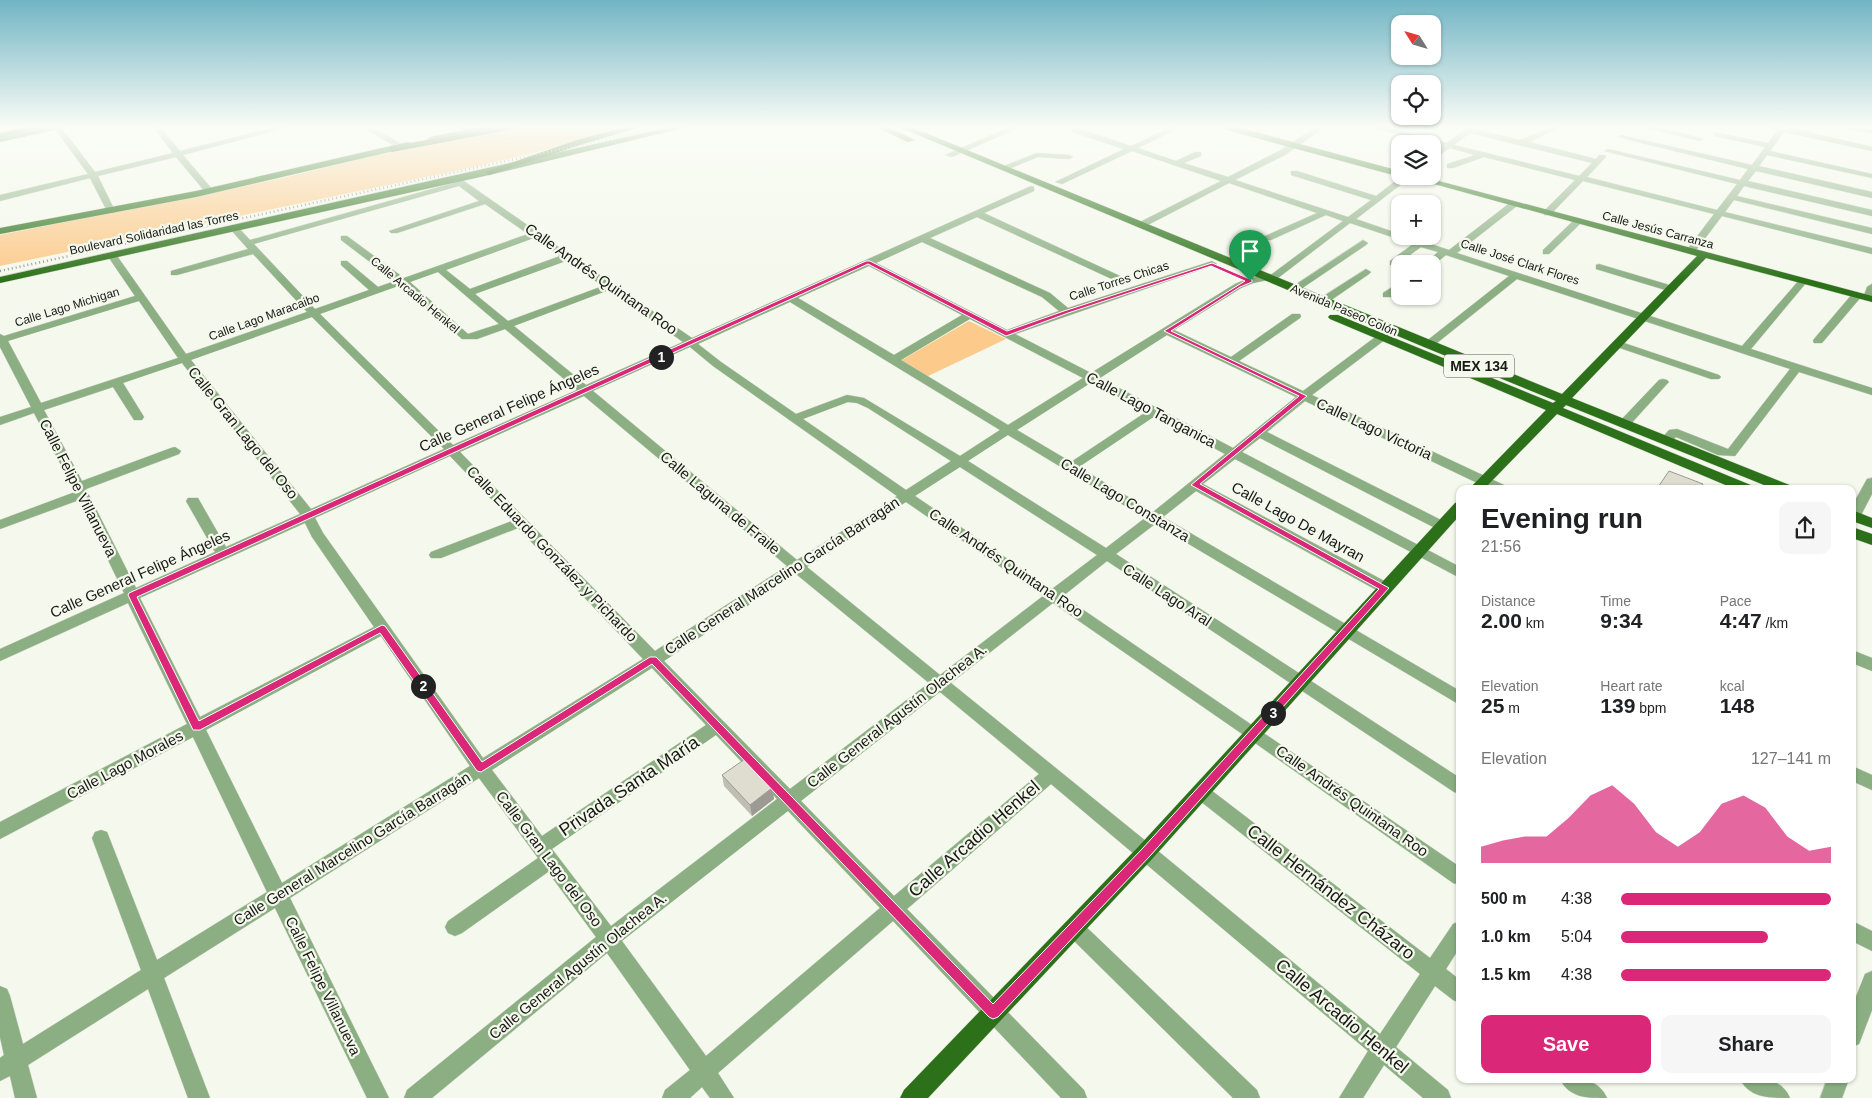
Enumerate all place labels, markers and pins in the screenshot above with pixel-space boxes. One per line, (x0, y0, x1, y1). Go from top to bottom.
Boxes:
pin (1229, 230, 1271, 281)
pin: 1 (648, 344, 674, 370)
pin: 2 (410, 674, 436, 698)
pin: 3 (1260, 700, 1286, 726)

